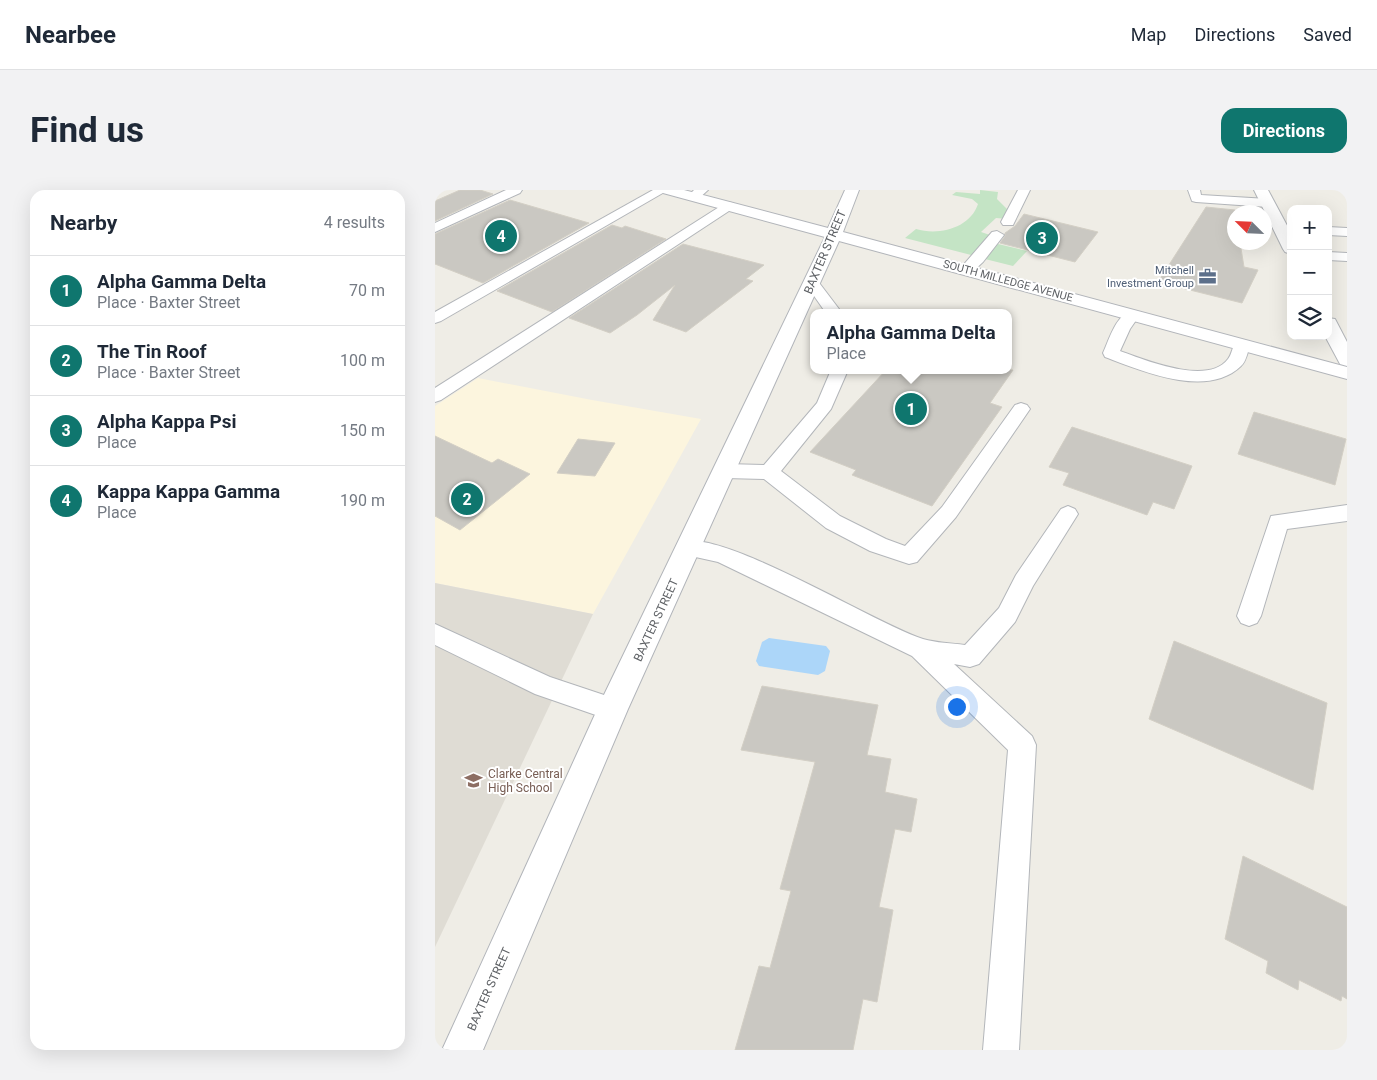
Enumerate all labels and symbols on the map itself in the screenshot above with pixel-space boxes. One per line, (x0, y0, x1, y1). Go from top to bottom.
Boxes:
north arrow (1227, 205, 1272, 250)
street label: BAXTER STREET (801, 208, 849, 296)
pin: 4 (485, 217, 517, 255)
pin: 3 (1026, 219, 1058, 257)
street label: SOUTH MILLEDGE AVENUE (942, 257, 1074, 305)
place label: Mitchell Investment Group (1107, 264, 1194, 290)
office icon: Mitchell Investment Group (1198, 266, 1218, 286)
pin: 1 (895, 390, 927, 428)
pin: 2 (451, 480, 483, 518)
street label: BAXTER STREET (631, 576, 681, 664)
your location (944, 694, 970, 720)
place label: Clarke Central High School (488, 767, 563, 795)
school or university icon: Clarke Central High School (464, 771, 484, 791)
street label: BAXTER STREET (464, 945, 514, 1033)

